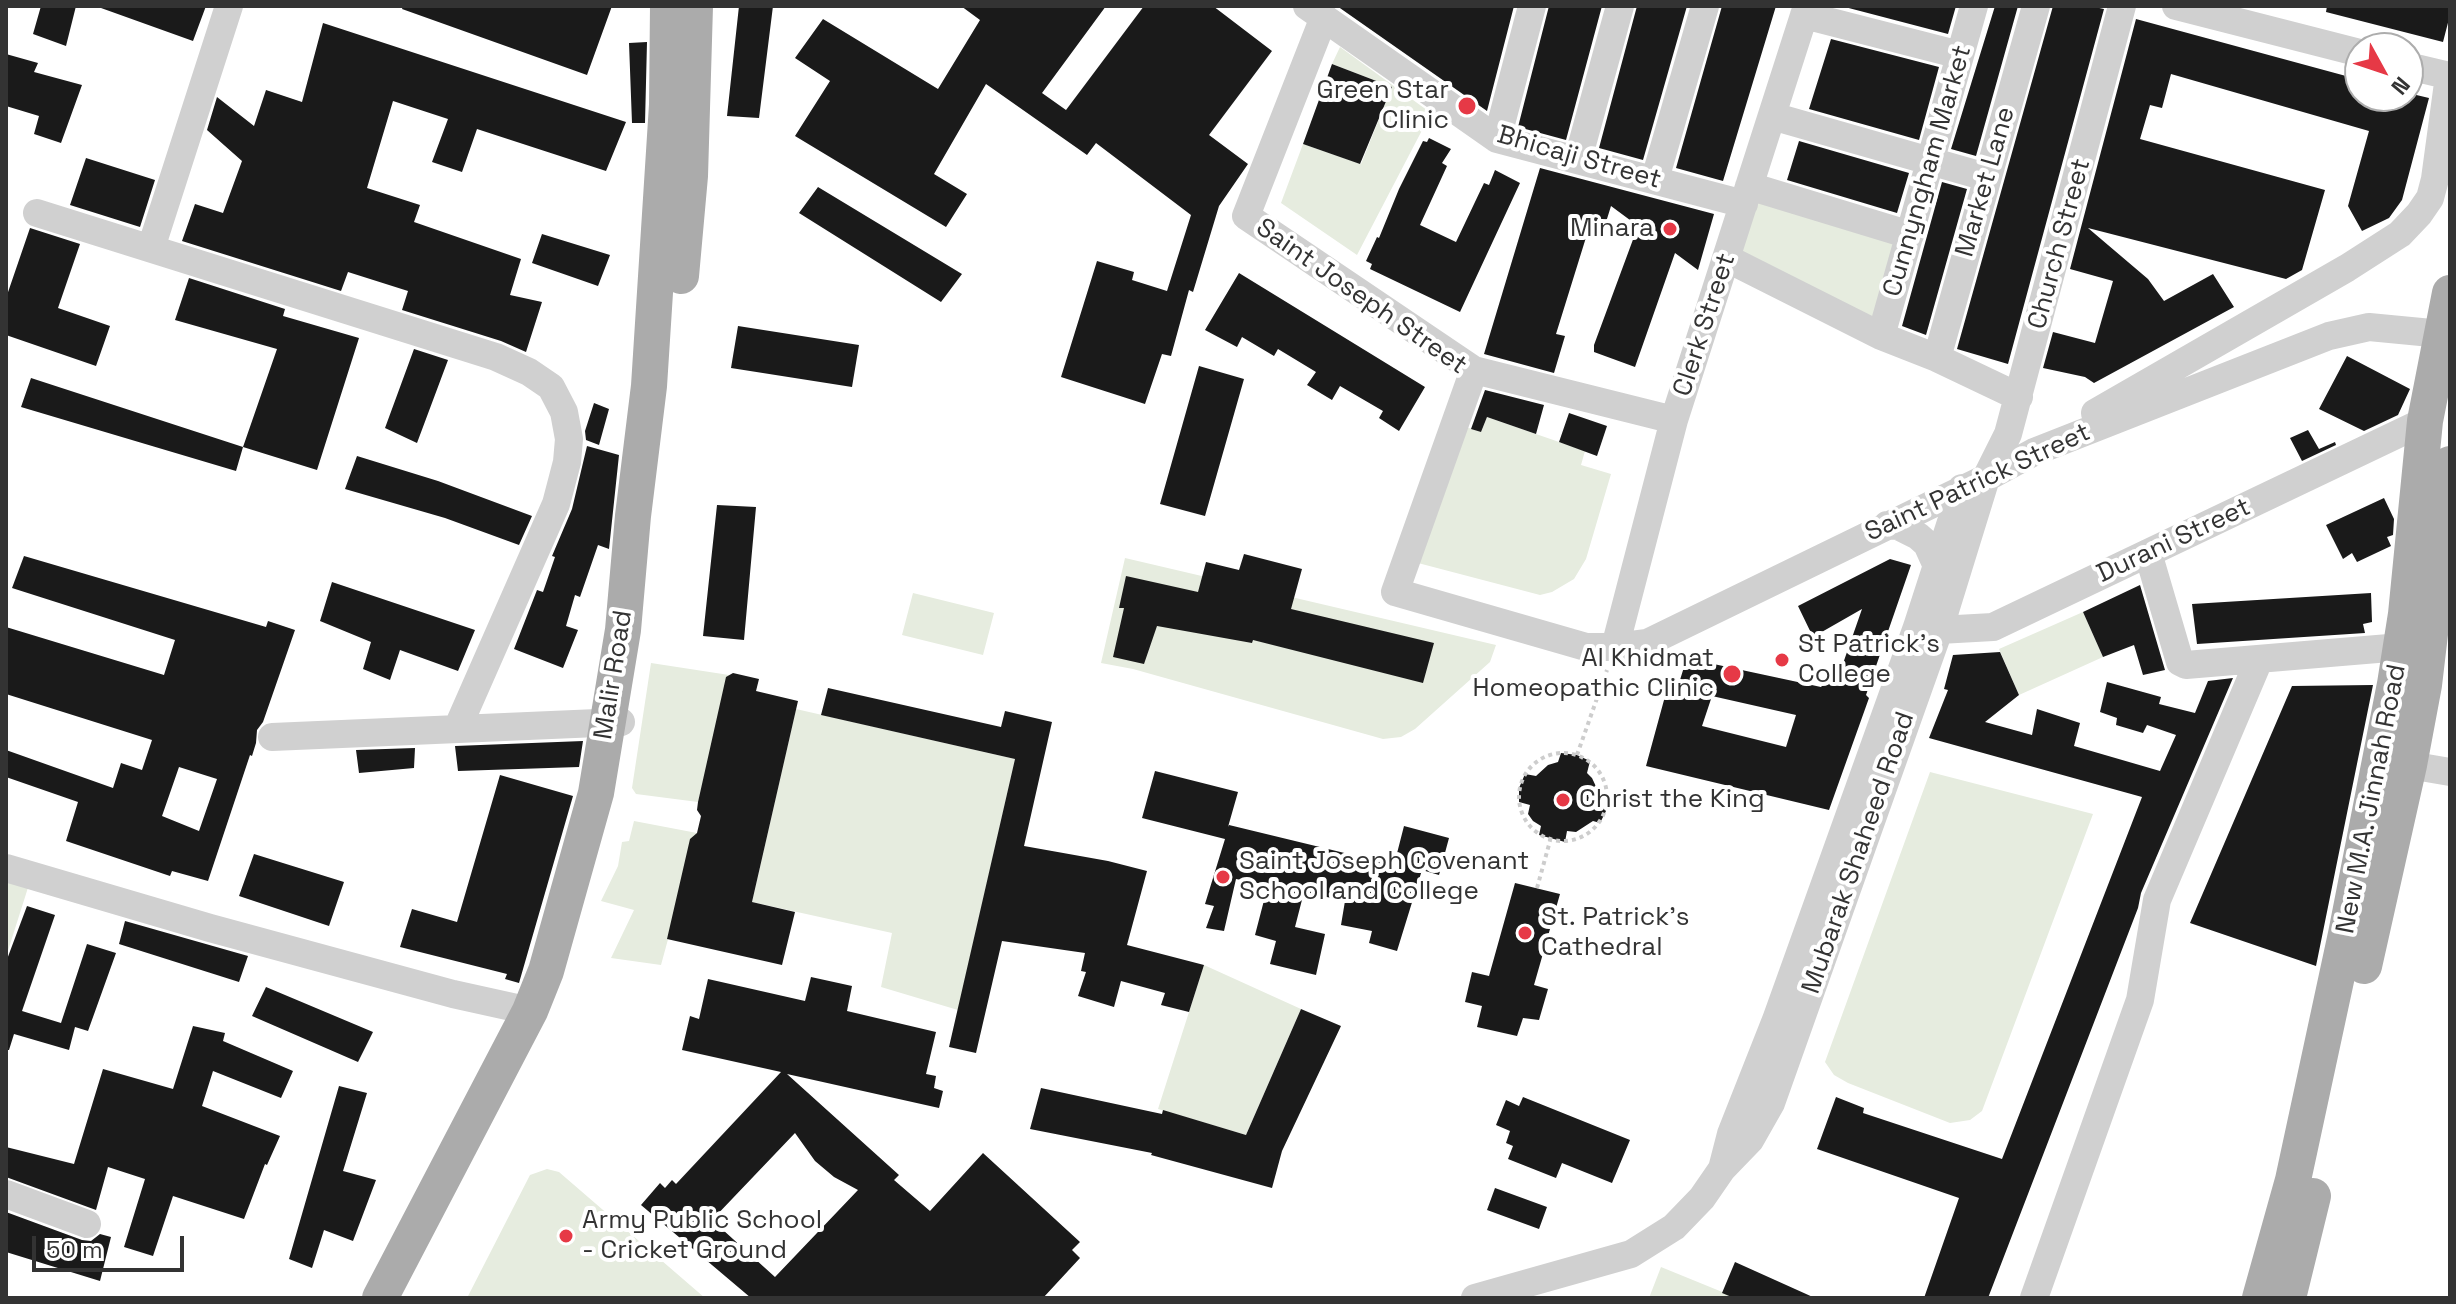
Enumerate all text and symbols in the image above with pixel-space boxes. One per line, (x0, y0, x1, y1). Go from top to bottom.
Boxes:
north arrow (2344, 32, 2424, 112)
street label: Cunnyngham Market (1877, 42, 1979, 300)
text: N (2385, 71, 2416, 101)
place label: Green Star Clinic (1317, 75, 1449, 136)
marker: Green Star Clinic (1456, 95, 1478, 117)
street label: Market Lane (1950, 103, 2022, 261)
street label: Bhicaji Street (1494, 120, 1664, 196)
street label: Church Street (2022, 155, 2098, 333)
street label: Saint Joseph Street (1250, 212, 1472, 382)
place label: Minara (1570, 213, 1654, 245)
marker: Minara (1661, 220, 1679, 238)
street label: Clerk Street (1667, 250, 1743, 400)
street label: Saint Patrick Street (1860, 417, 2096, 549)
street label: Durani Street (2092, 492, 2256, 590)
street label: Malir Road (588, 608, 640, 742)
place label: St Patrick's College (1798, 629, 1940, 690)
place label: Al Khidmat Homeopathic Clinic (1472, 643, 1714, 704)
marker: St Patrick's College (1773, 651, 1791, 669)
street label: New M.A. Jinnah Road (2331, 662, 2413, 936)
marker: Al Khidmat Homeopathic Clinic (1721, 663, 1743, 685)
street label: Mubarak Shaheed Road (1796, 708, 1922, 998)
place label: Christ the King (1579, 784, 1765, 816)
marker: Christ the King (1554, 791, 1572, 809)
place label: Saint Joseph Covenant School and College (1239, 846, 1529, 908)
marker: Saint Joseph Covenant School and College (1214, 868, 1232, 886)
place label: St. Patrick's Cathedral (1541, 902, 1689, 964)
marker: St. Patrick's Cathedral (1516, 924, 1534, 942)
place label: Army Public School - Cricket Ground (582, 1205, 822, 1266)
scale bar (36, 1220, 188, 1270)
marker: Army Public School - Cricket Ground (557, 1227, 575, 1245)
text: 50 m (46, 1234, 103, 1265)

